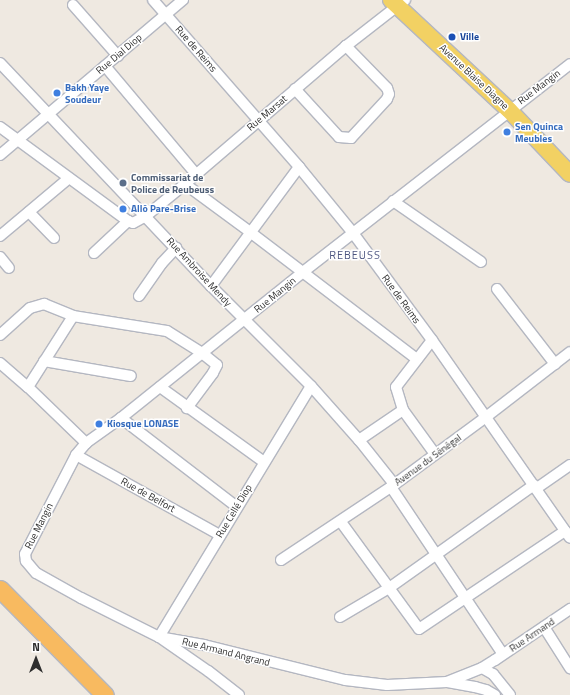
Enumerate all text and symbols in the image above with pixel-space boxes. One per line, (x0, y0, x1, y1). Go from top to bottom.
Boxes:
street label: Rue de Reims (173, 23, 219, 75)
street label: Rue Dial Diop (94, 31, 144, 77)
place label: Ville (460, 31, 479, 43)
marker: Ville (447, 32, 457, 42)
street label: Avenue Blaise Diagne (437, 42, 511, 112)
street label: Rue Mangin (515, 67, 563, 107)
place label: Bakh Yaye Soudeur (65, 81, 109, 104)
marker: Bakh Yaye Soudeur (52, 88, 62, 98)
street label: Rue Marsat (244, 93, 290, 133)
place label: Sen Quinca Meubles (515, 120, 563, 144)
marker: Sen Quinca Meubles (502, 127, 512, 137)
place label: Commissariat de Police de Reubeuss (131, 171, 214, 194)
marker: Commissariat de Police de Reubeuss (118, 178, 128, 188)
place label: Allô Pare-Brise (131, 203, 196, 215)
marker: Allô Pare-Brise (118, 204, 128, 214)
street label: Rue Ambroise Mendy (164, 235, 234, 309)
district label: REBEUSS (329, 248, 381, 262)
street label: Rue de Reims (379, 272, 423, 326)
street label: Rue Mangin (252, 275, 298, 315)
place label: Kiosque LONASE (107, 418, 179, 430)
marker: Kiosque LONASE (94, 419, 104, 429)
street label: Avenue du Sénégal (392, 432, 464, 488)
street label: Rue de Belfort (119, 475, 177, 515)
street label: Rue Cellé Diop (213, 482, 255, 540)
street label: Rue Mangin (22, 501, 56, 551)
street label: Rue Armand (507, 615, 557, 655)
street label: Rue Armand Angrand (181, 635, 271, 669)
north arrow (16, 639, 56, 679)
text: N (32, 639, 40, 655)

